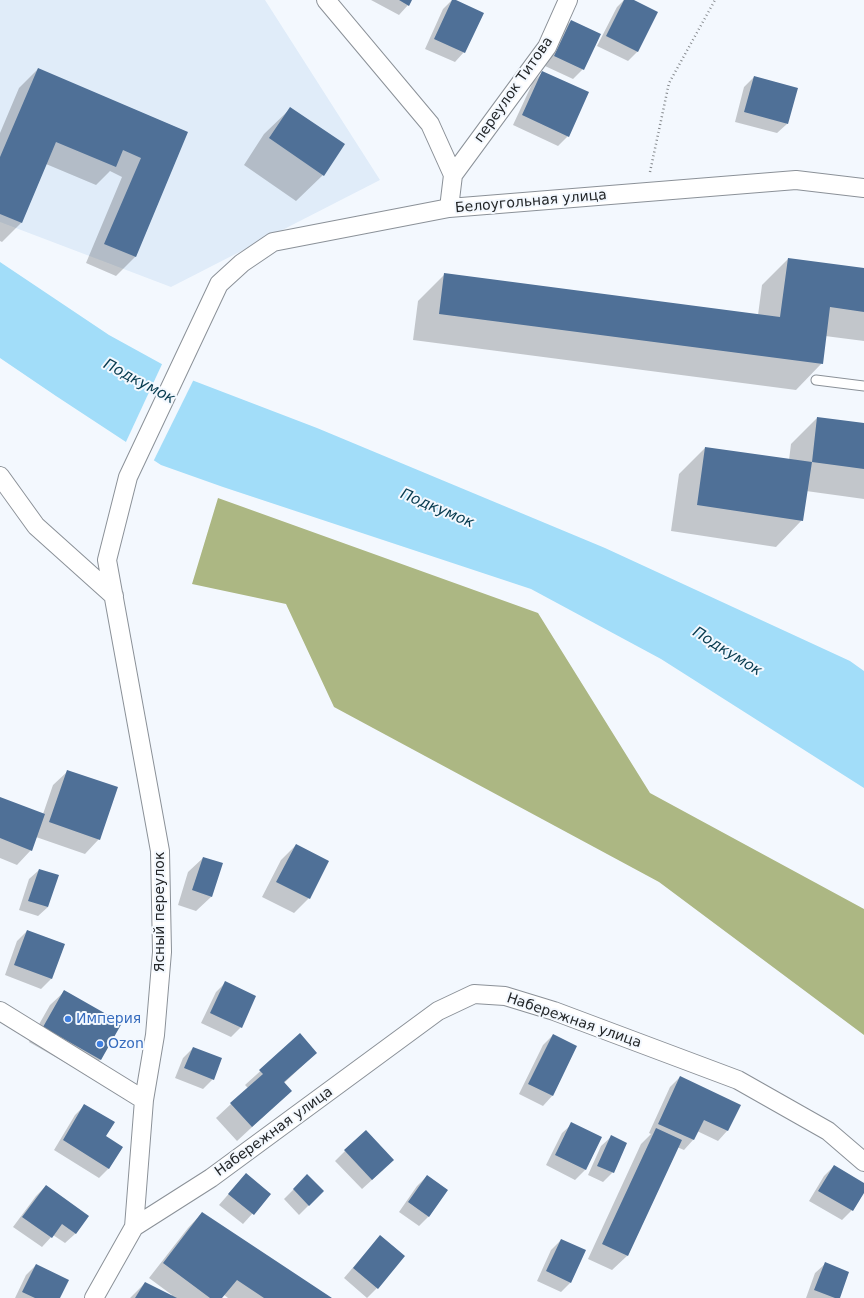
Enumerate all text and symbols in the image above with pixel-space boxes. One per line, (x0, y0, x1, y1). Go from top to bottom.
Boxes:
street label: переулок Титова (471, 34, 557, 146)
street label: Белоугольная улица (454, 187, 608, 217)
water label: Подкумок (100, 356, 178, 408)
water label: Подкумок (397, 485, 477, 533)
water label: Подкумок (689, 624, 765, 680)
street label: Ясный переулок (152, 852, 168, 972)
street label: Набережная улица (504, 990, 644, 1052)
place label: Империя (76, 1011, 141, 1027)
marker: Империя (63, 1014, 73, 1024)
place label: Ozon (108, 1036, 144, 1052)
marker: Ozon (95, 1039, 105, 1049)
street label: Набережная улица (212, 1084, 336, 1180)

